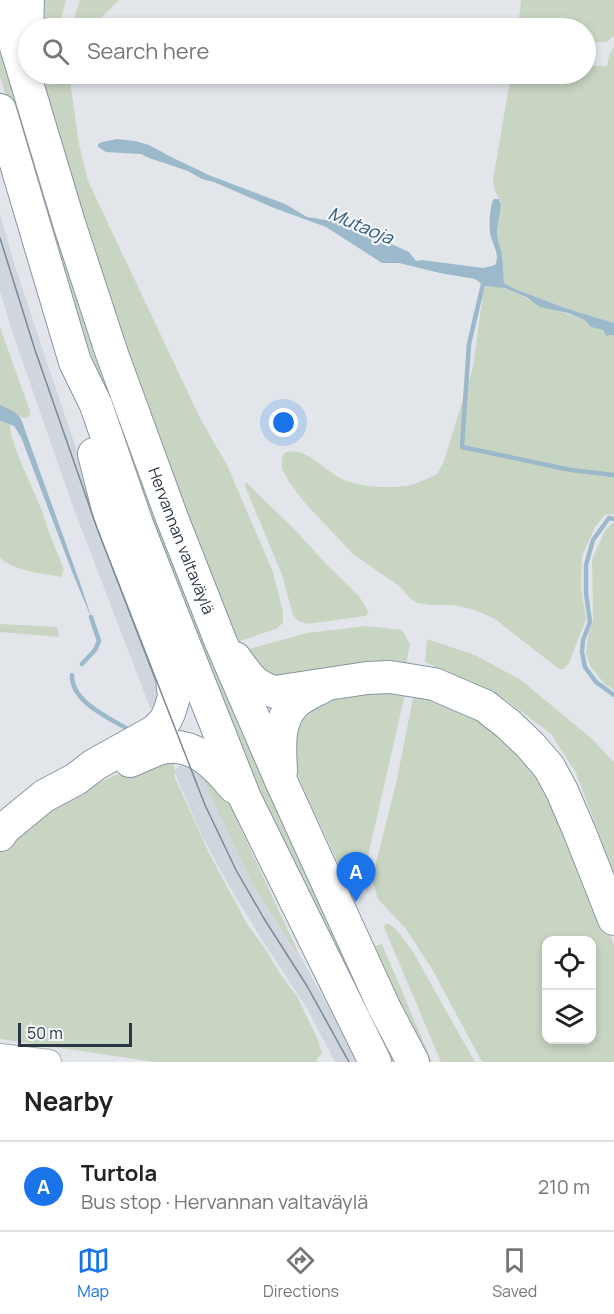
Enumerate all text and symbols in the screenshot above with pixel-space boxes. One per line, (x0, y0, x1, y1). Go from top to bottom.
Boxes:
search box (18, 18, 596, 84)
icon: search (39, 35, 72, 68)
text: Search here (87, 36, 209, 66)
water label: Mutaoja (325, 201, 398, 250)
your location (269, 408, 298, 437)
street label: Hervannan valtaväylä (143, 464, 220, 617)
pin: A (336, 852, 376, 902)
map controls (542, 936, 596, 1044)
button: locate (542, 936, 596, 990)
button: layers (542, 990, 596, 1044)
scale bar (18, 1020, 132, 1048)
text: 50 m (27, 1022, 63, 1044)
text: Nearby (24, 1083, 113, 1119)
text: Turtola (81, 1158, 157, 1188)
text: A (37, 1173, 50, 1200)
text: 210 m (538, 1173, 590, 1200)
text: Bus stop · Hervannan valtaväylä (81, 1188, 368, 1215)
tab: Map (77, 1244, 110, 1302)
tab: Directions (263, 1244, 339, 1302)
tab: Saved (492, 1244, 537, 1302)

